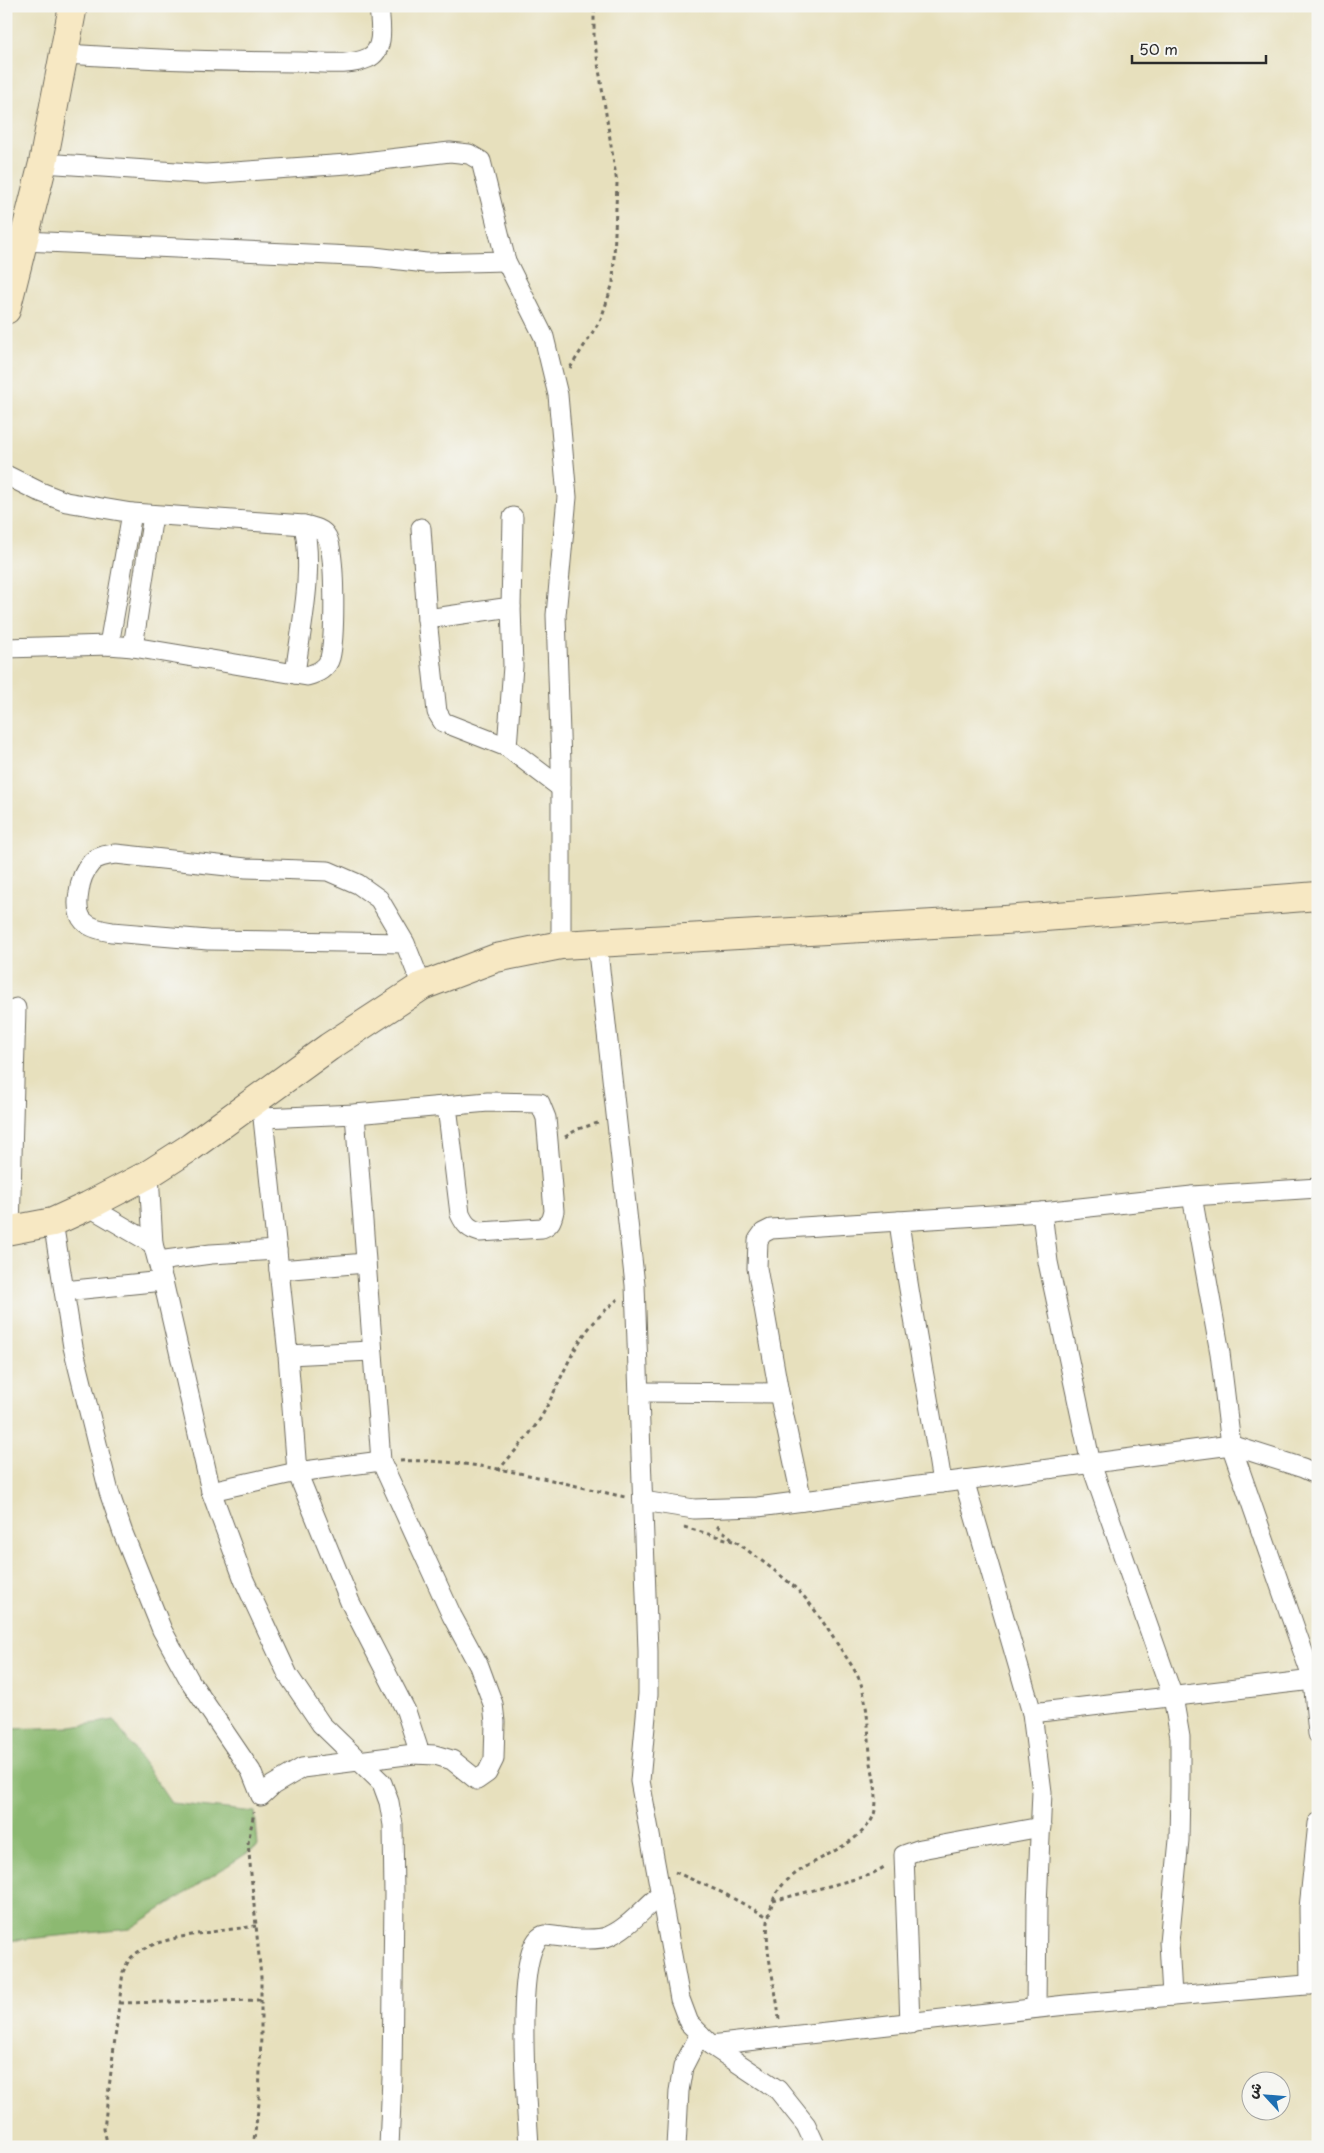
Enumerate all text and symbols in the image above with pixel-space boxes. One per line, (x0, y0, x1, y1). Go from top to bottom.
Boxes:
scale bar (1132, 32, 1265, 64)
text: 50 m (1139, 37, 1178, 60)
north arrow (1242, 2070, 1292, 2120)
text: ش (1241, 2079, 1267, 2102)

